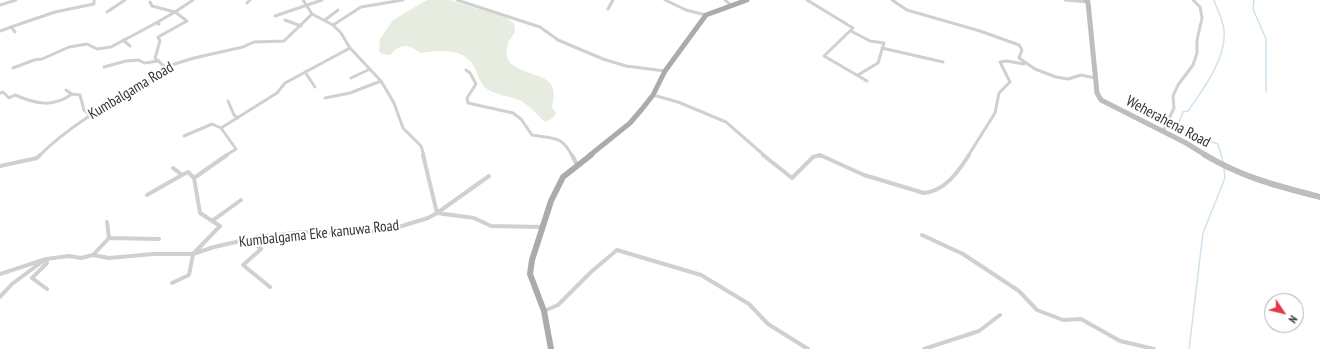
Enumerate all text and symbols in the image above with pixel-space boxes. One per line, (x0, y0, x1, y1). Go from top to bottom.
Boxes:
street label: Kumbalgama Road (85, 58, 177, 124)
street label: Weherahena Road (1123, 92, 1213, 152)
street label: Kumbalgama Eke kanuwa Road (238, 217, 400, 251)
north arrow (1264, 293, 1304, 333)
text: N (1286, 313, 1300, 326)

